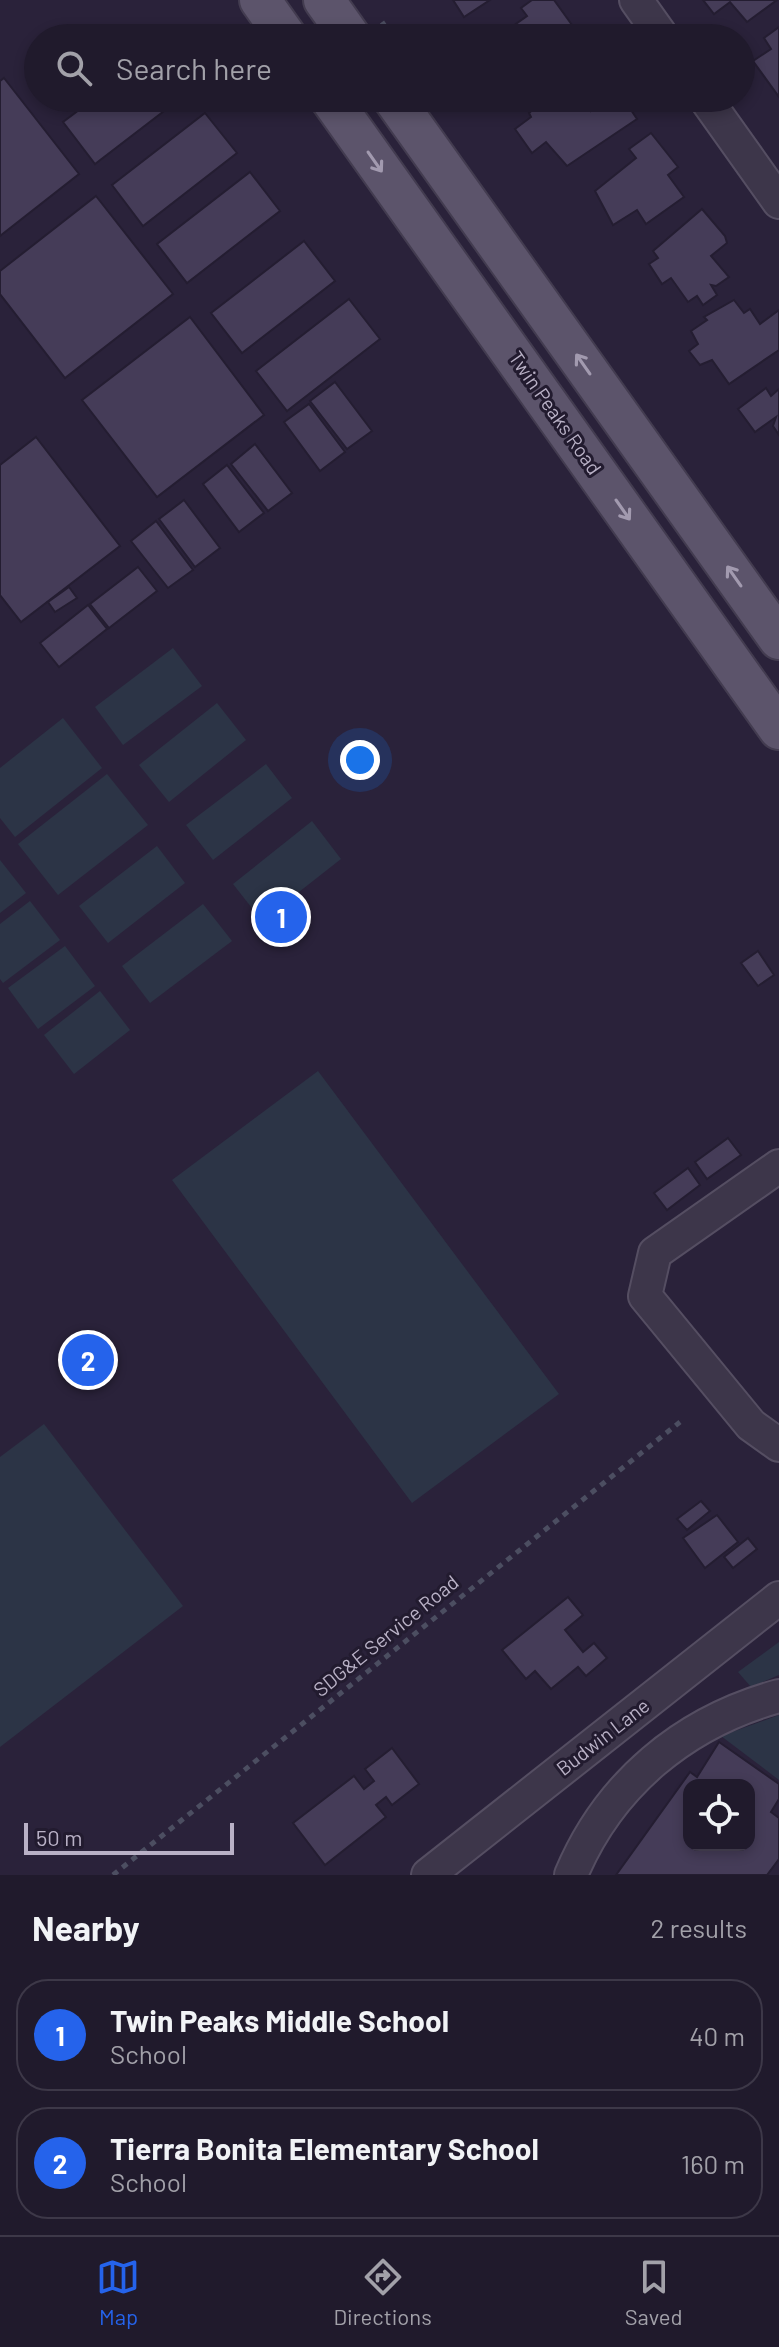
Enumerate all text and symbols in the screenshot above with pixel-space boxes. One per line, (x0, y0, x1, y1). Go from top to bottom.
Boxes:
search box (24, 24, 755, 112)
icon: search (52, 46, 96, 90)
text: Search here (116, 50, 272, 86)
one-way arrow (367, 150, 383, 172)
street label: Twin Peaks Road (504, 346, 607, 479)
one-way arrow (575, 354, 591, 376)
one-way arrow (615, 499, 632, 521)
one-way arrow (726, 566, 743, 587)
your location (340, 740, 380, 780)
pin: 1 (255, 887, 307, 947)
pin: 2 (62, 1330, 114, 1390)
street label: SDG&E Service Road (308, 1569, 463, 1701)
street label: Budwin Lane (551, 1693, 654, 1780)
map controls (683, 1779, 755, 1851)
button: locate (683, 1779, 755, 1851)
scale bar (24, 1819, 234, 1855)
text: 50 m (36, 1824, 82, 1850)
text: Nearby (32, 1907, 140, 1948)
text: 2 results (651, 1912, 747, 1943)
text: Twin Peaks Middle School (110, 2002, 449, 2038)
text: 1 (55, 2020, 65, 2051)
text: 40 m (689, 2020, 745, 2051)
text: School (110, 2038, 187, 2069)
text: Tierra Bonita Elementary School (110, 2130, 539, 2166)
text: 2 (53, 2148, 67, 2179)
text: 160 m (681, 2148, 745, 2179)
text: School (110, 2166, 187, 2197)
tab: Map (96, 2255, 140, 2329)
tab: Directions (333, 2255, 432, 2329)
tab: Saved (625, 2255, 682, 2329)

